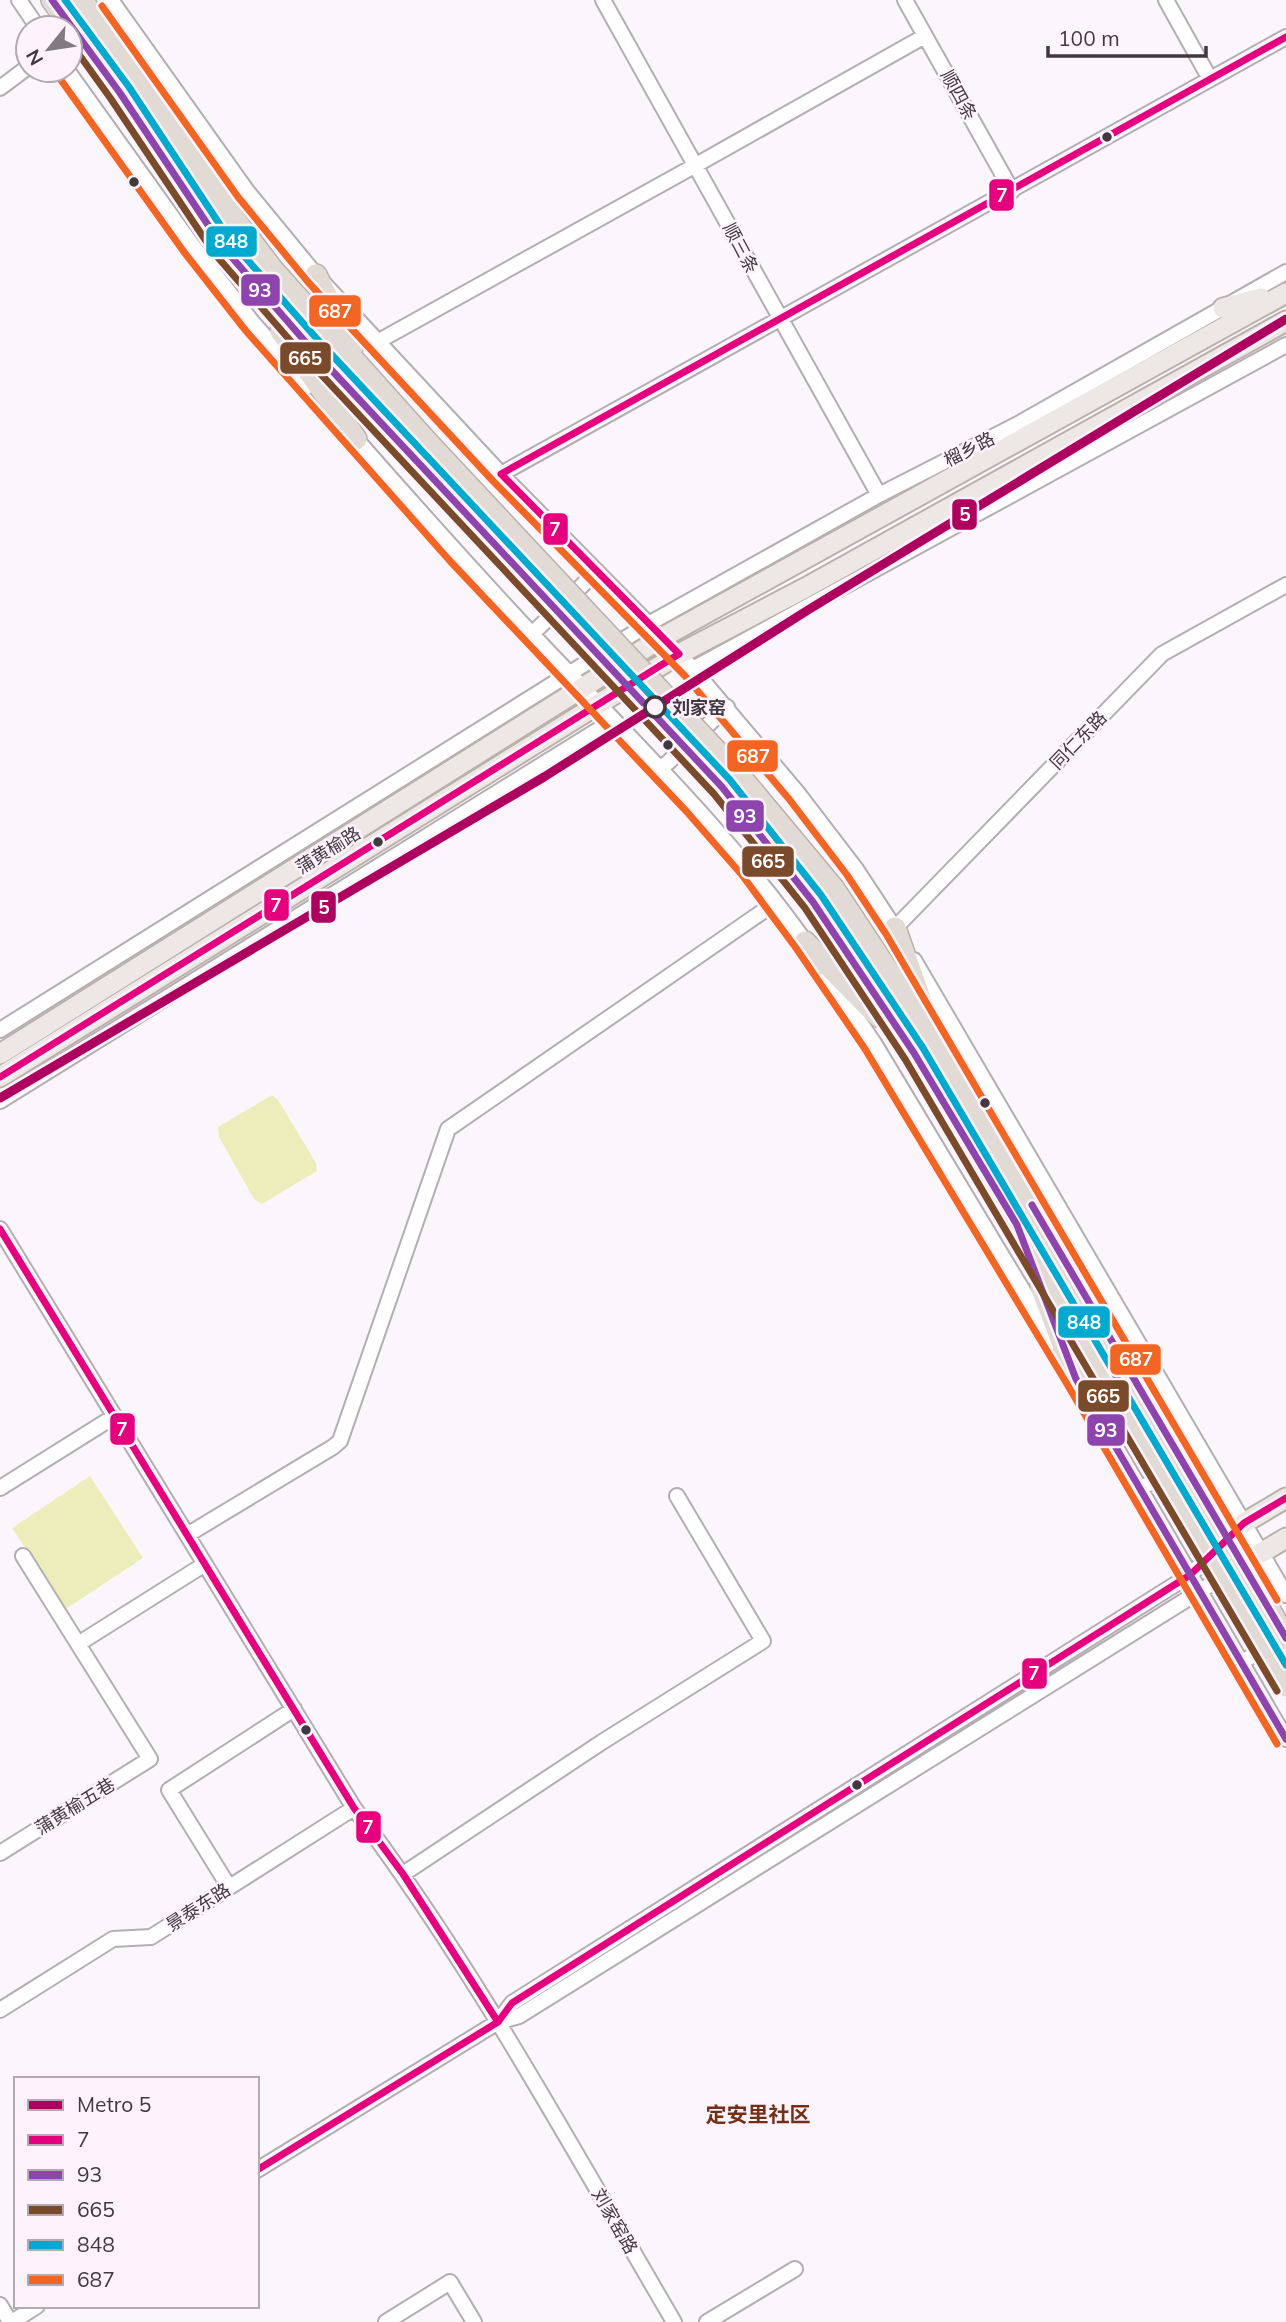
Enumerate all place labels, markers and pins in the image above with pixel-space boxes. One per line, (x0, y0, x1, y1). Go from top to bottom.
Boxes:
unlabelled marker (1100, 130, 1114, 144)
unlabelled marker (127, 175, 141, 189)
marker: 刘家窑 (644, 696, 666, 718)
place label: 刘家窑 (672, 696, 726, 719)
unlabelled marker (661, 738, 675, 752)
unlabelled marker (371, 835, 385, 849)
unlabelled marker (978, 1096, 992, 1110)
unlabelled marker (299, 1723, 313, 1737)
unlabelled marker (850, 1778, 864, 1792)

